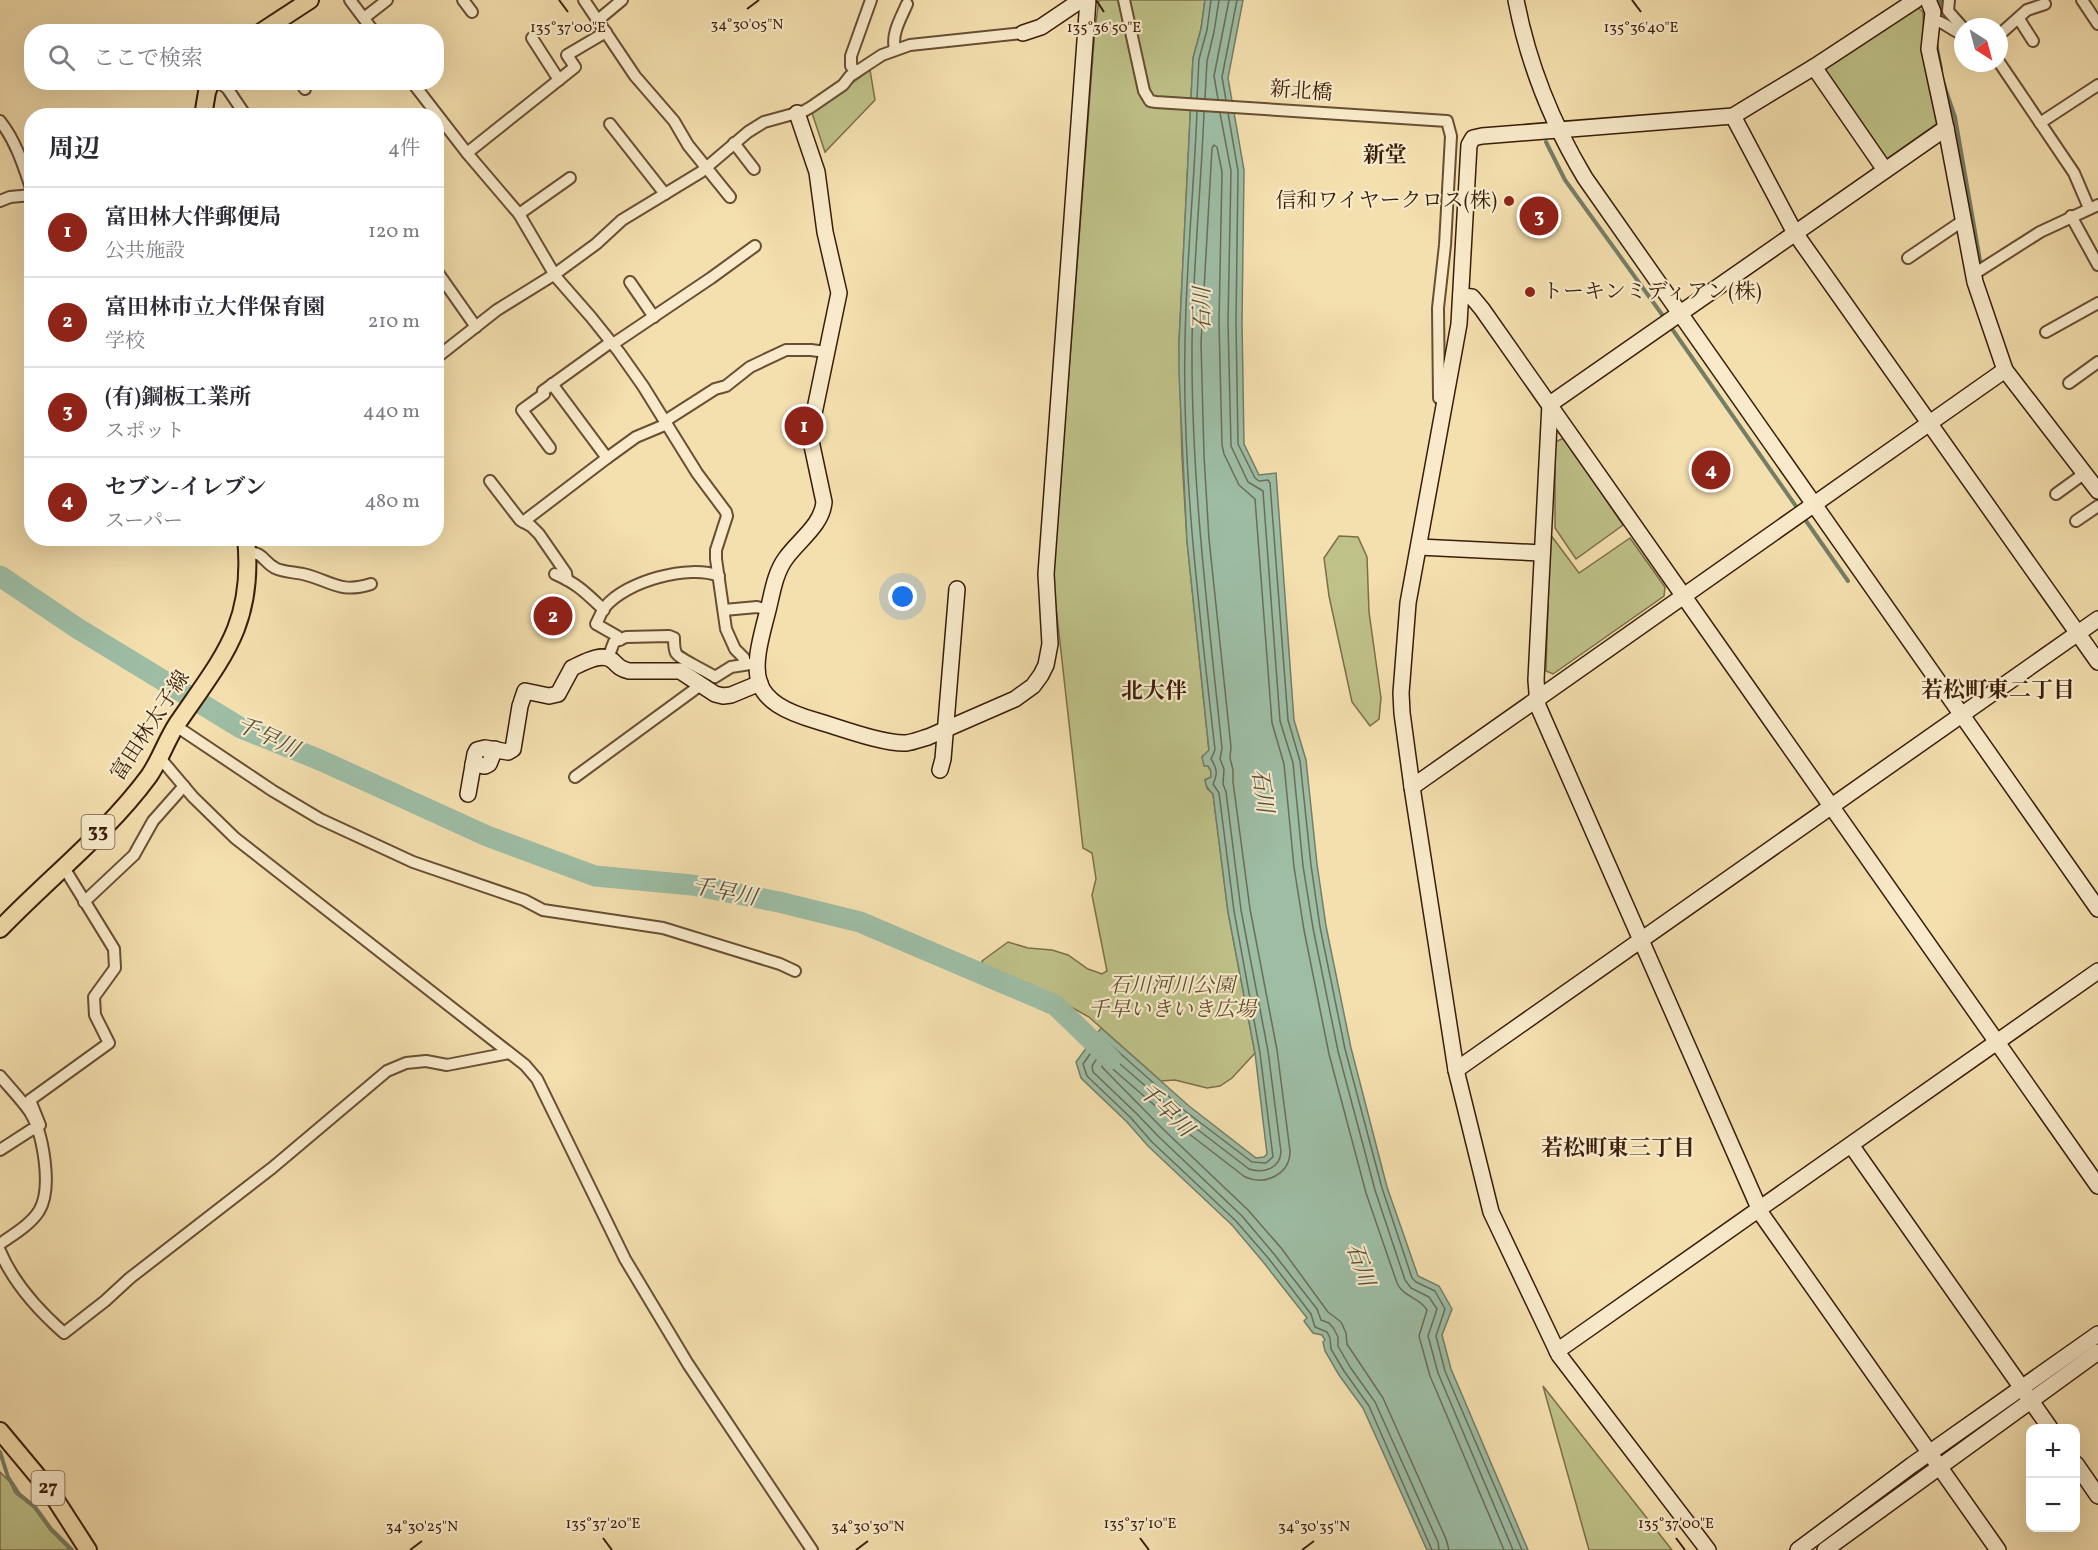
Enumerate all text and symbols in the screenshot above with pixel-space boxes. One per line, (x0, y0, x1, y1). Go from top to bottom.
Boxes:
text: 34°30'05"N (711, 15, 783, 36)
text: 135°37'00"E (530, 18, 606, 39)
text: 135°36'50"E (1067, 18, 1141, 39)
text: 135°36'40"E (1604, 18, 1678, 39)
north arrow (1954, 18, 2008, 72)
search box (24, 24, 444, 90)
icon: search (45, 41, 78, 74)
text: ここで検索 (93, 44, 203, 75)
street label: 新北橋 (1269, 75, 1333, 109)
text: 周辺 (48, 132, 100, 168)
text: 4件 (388, 135, 420, 163)
district label: 新堂 (1363, 141, 1407, 172)
place label: 信和ワイヤークロス(株) (1275, 187, 1497, 216)
marker: 信和ワイヤークロス(株) (1502, 194, 1516, 208)
pin: 3 (1520, 194, 1558, 238)
text: 富田林大伴郵便局 (105, 203, 281, 234)
text: 1 (63, 218, 72, 246)
text: 120 m (368, 218, 420, 246)
text: 公共施設 (105, 238, 185, 266)
place label: トーキンミディアン(株) (1542, 278, 1762, 307)
water label: 石川 (1188, 285, 1219, 331)
marker: トーキンミディアン(株) (1523, 285, 1537, 299)
text: 富田林市立大伴保育園 (105, 293, 325, 324)
text: 2 (62, 308, 73, 336)
text: 210 m (368, 308, 420, 336)
text: 学校 (105, 328, 145, 356)
text: (有)鋼板工業所 (105, 383, 251, 414)
text: 3 (62, 398, 73, 426)
text: 440 m (363, 398, 420, 426)
pin: 1 (784, 404, 824, 448)
text: スポット (105, 418, 185, 446)
pin: 4 (1692, 448, 1730, 492)
text: セブン-イレブン (105, 473, 266, 504)
text: 4 (61, 488, 74, 516)
text: 480 m (365, 488, 420, 516)
text: スーパー (105, 508, 183, 536)
your location (888, 582, 917, 611)
pin: 2 (534, 594, 572, 638)
street label: 富田林太子線 (105, 665, 197, 787)
district label: 若松町東二丁目 (1921, 676, 2075, 707)
district label: 北大伴 (1121, 677, 1187, 708)
water label: 千早川 (231, 710, 305, 767)
water label: 石川 (1243, 767, 1280, 817)
road number: 33 (82, 815, 114, 849)
water label: 千早川 (689, 871, 761, 915)
park label: 石川河川公園 千早いきいき広場 (1088, 972, 1258, 1025)
water label: 千早川 (1130, 1077, 1201, 1146)
district label: 若松町東三丁目 (1541, 1134, 1695, 1165)
water label: 石川 (1337, 1239, 1381, 1293)
map controls (2026, 1424, 2080, 1532)
button: + (2026, 1424, 2080, 1478)
road number: 27 (32, 1471, 64, 1505)
button: − (2026, 1478, 2080, 1532)
text: 135°37'20"E (566, 1514, 640, 1535)
text: 135°37'10"E (1104, 1514, 1176, 1535)
text: 135°37'00"E (1638, 1514, 1714, 1535)
text: 34°30'25"N (386, 1517, 458, 1538)
text: 34°30'30"N (831, 1517, 905, 1538)
text: 34°30'35"N (1278, 1517, 1350, 1538)

